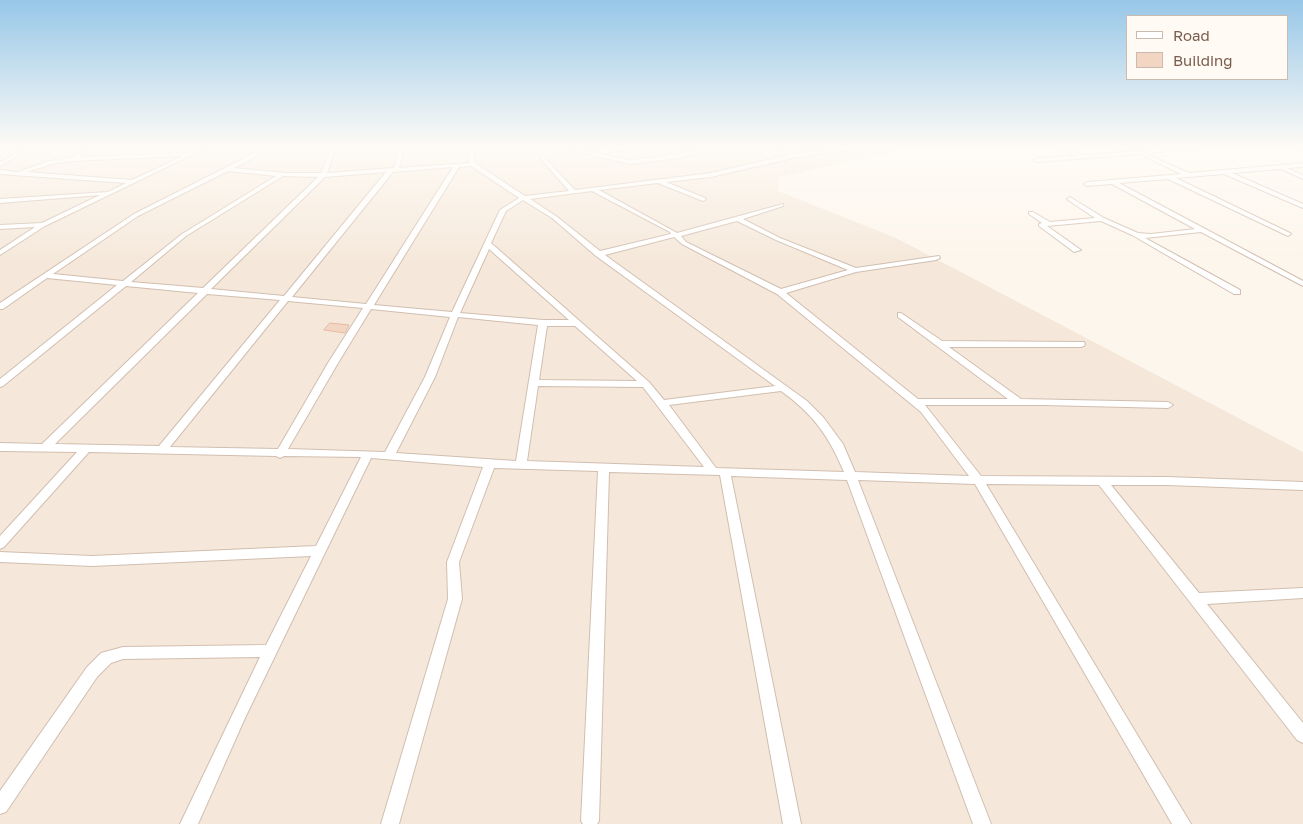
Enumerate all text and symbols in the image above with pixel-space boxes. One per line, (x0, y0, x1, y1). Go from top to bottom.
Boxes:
legend (1126, 15, 1288, 80)
text: Road (1173, 26, 1210, 44)
text: Building (1173, 51, 1233, 69)

